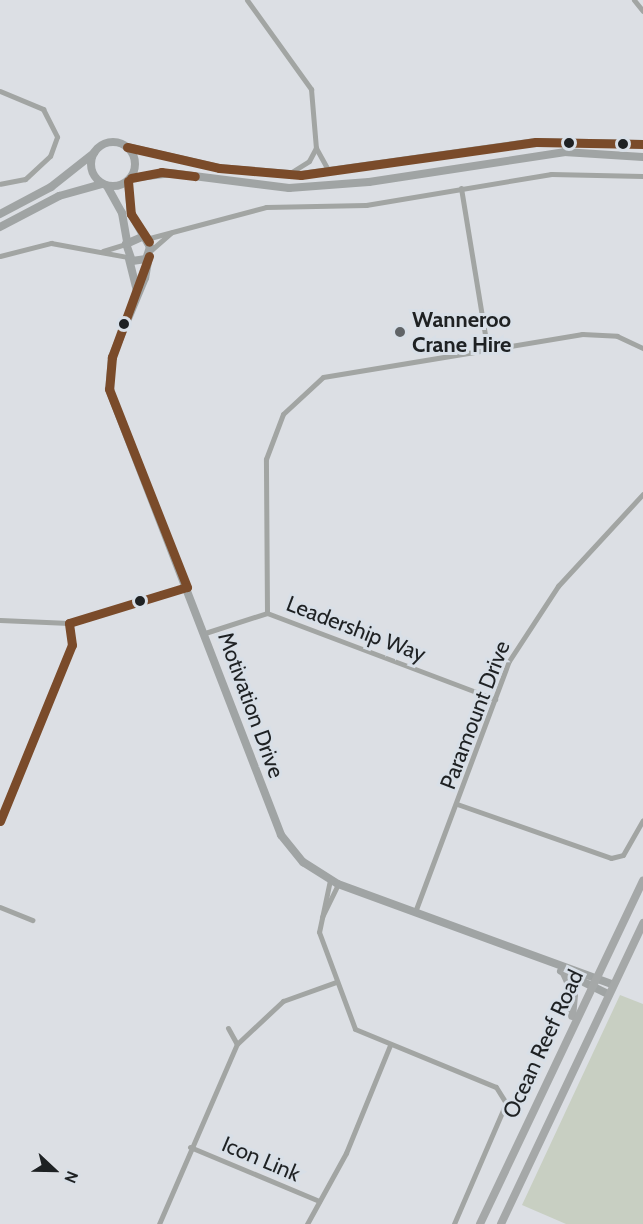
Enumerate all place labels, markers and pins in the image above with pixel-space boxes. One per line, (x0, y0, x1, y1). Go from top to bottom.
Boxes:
unlabelled marker (563, 137, 575, 149)
unlabelled marker (617, 138, 629, 150)
place label: Wanneroo Crane Hire (412, 306, 511, 358)
unlabelled marker (118, 318, 130, 330)
marker: Wanneroo Crane Hire (393, 325, 407, 339)
unlabelled marker (134, 595, 146, 607)

